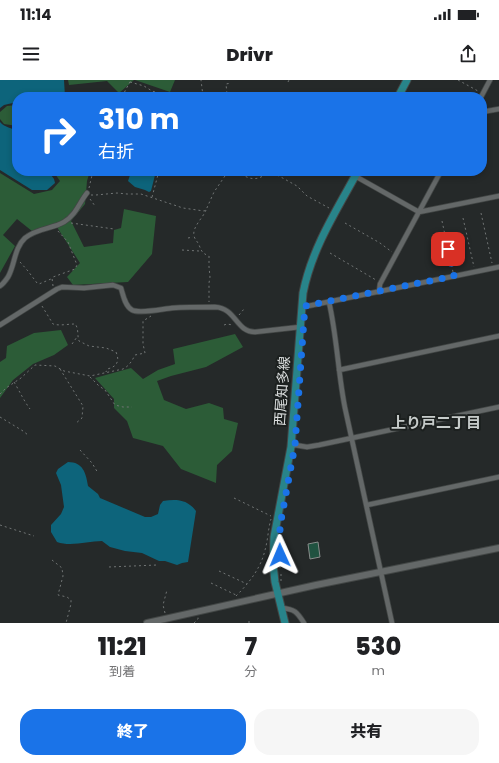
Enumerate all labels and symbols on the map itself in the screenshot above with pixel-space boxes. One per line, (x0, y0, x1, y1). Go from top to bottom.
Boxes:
pin (431, 232, 465, 266)
street label: 西尾知多線 (270, 355, 294, 427)
district label: 上り戸二丁目 (391, 412, 481, 433)
position arrow (259, 534, 301, 576)

